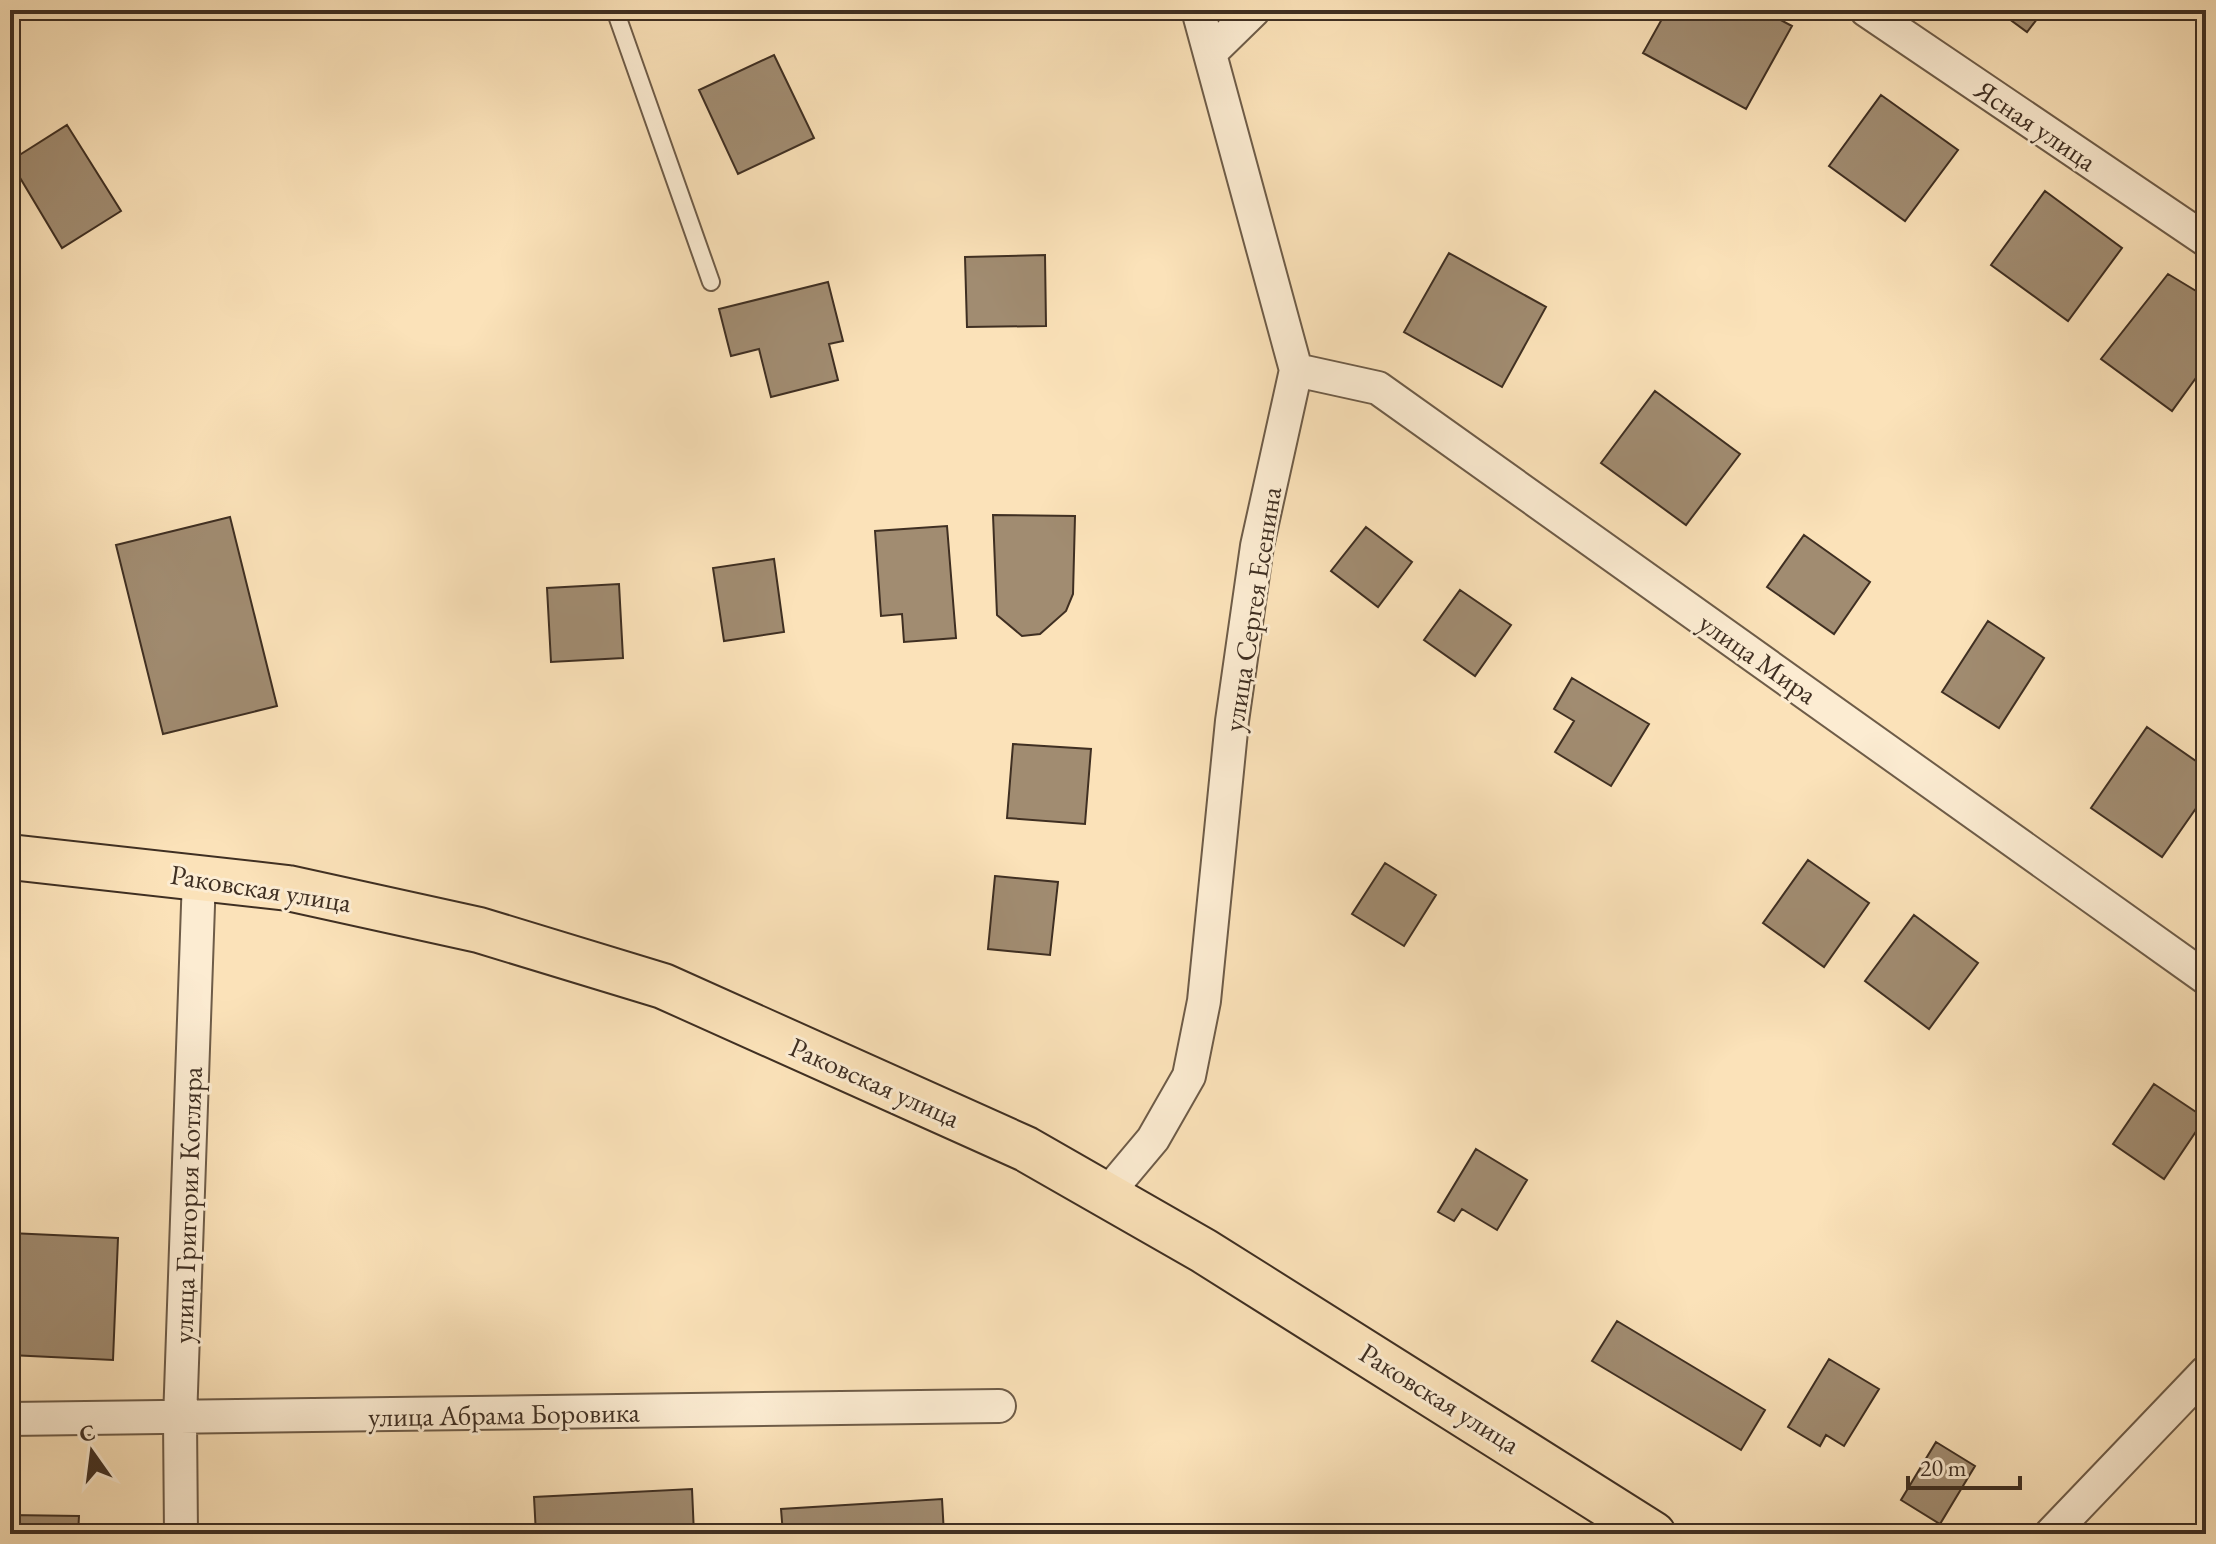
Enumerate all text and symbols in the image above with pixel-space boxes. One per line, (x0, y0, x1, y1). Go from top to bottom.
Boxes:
street label: Ясная улица (1967, 71, 2104, 179)
street label: улица Сергея Есенина (1215, 483, 1289, 734)
street label: улица Мира (1692, 604, 1825, 712)
street label: Раковская улица (168, 856, 355, 920)
street label: Раковская улица (784, 1028, 966, 1136)
street label: улица Григория Котляра (164, 1065, 210, 1344)
street label: Раковская улица (1353, 1334, 1528, 1462)
street label: улица Абрама Боровика (368, 1394, 641, 1434)
north arrow (52, 1412, 132, 1492)
text: С (76, 1417, 98, 1449)
scale bar (1908, 1440, 2020, 1490)
text: 20 m (1920, 1452, 1967, 1483)

